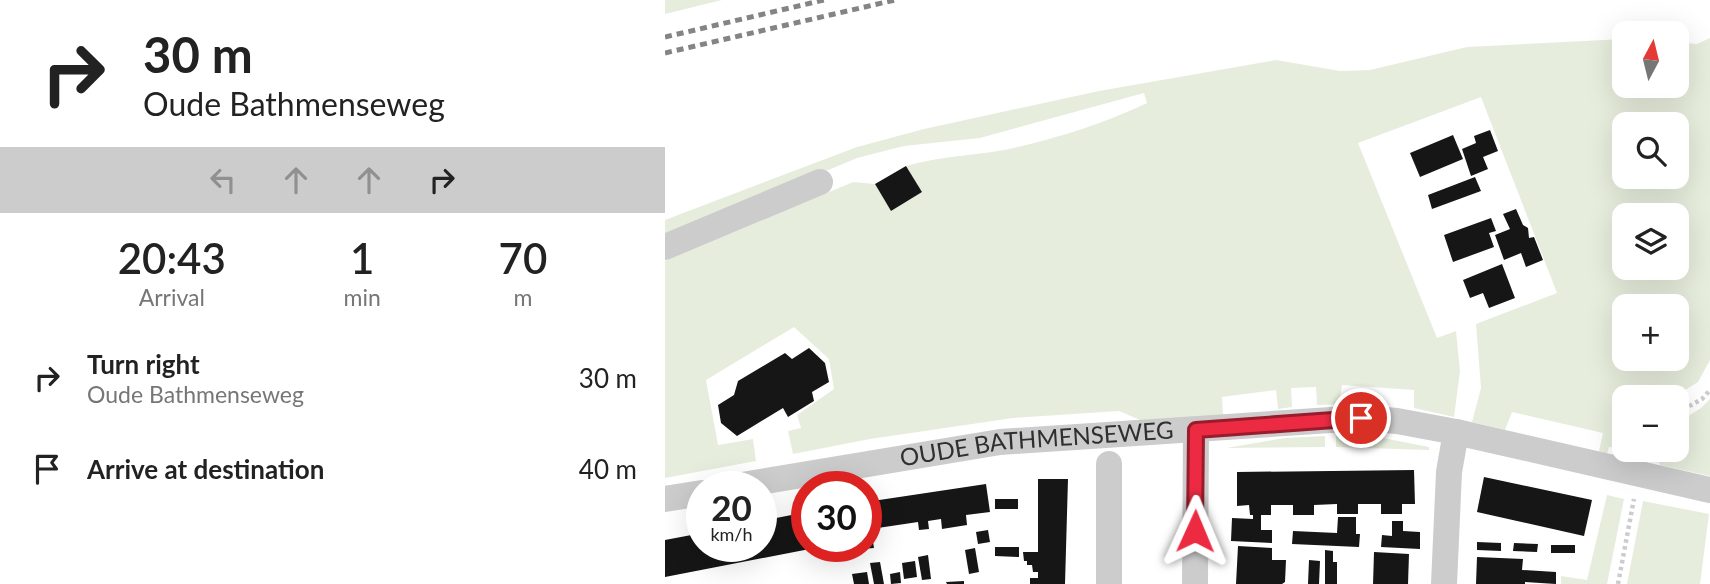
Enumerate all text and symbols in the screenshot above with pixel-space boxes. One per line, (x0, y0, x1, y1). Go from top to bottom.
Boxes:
north arrow (1612, 21, 1689, 98)
map controls (1612, 21, 1689, 462)
text: 30 m (143, 25, 253, 83)
icon: right (28, 28, 119, 119)
text: Oude Bathmenseweg (143, 84, 445, 123)
button: search (1612, 112, 1689, 189)
icon: left (204, 161, 242, 199)
icon: ahead (277, 161, 315, 199)
icon: ahead (350, 161, 388, 199)
icon: right (423, 161, 461, 199)
button: layers (1612, 203, 1689, 280)
text: 20:43 (118, 233, 226, 283)
text: 1 (350, 233, 374, 283)
text: 70 (499, 233, 547, 283)
text: Arrival (139, 283, 205, 311)
text: min (344, 283, 381, 311)
text: m (513, 283, 532, 311)
button: + (1612, 294, 1689, 371)
text: Turn right (87, 348, 200, 380)
icon: right (28, 359, 66, 397)
text: 30 m (579, 362, 637, 394)
text: Oude Bathmenseweg (87, 380, 304, 408)
button: − (1612, 385, 1689, 462)
pin (1331, 388, 1391, 448)
icon: arrive (1342, 399, 1380, 437)
street label: OUDE BATHMENSEWEG (898, 415, 1174, 471)
icon: arrive (28, 450, 66, 488)
text: Arrive at destination (87, 453, 324, 485)
text: 40 m (579, 453, 637, 485)
speed limit sign: 30 (791, 471, 882, 562)
text: 20 (711, 486, 752, 528)
position arrow (1158, 494, 1232, 568)
text: km/h (710, 523, 753, 545)

